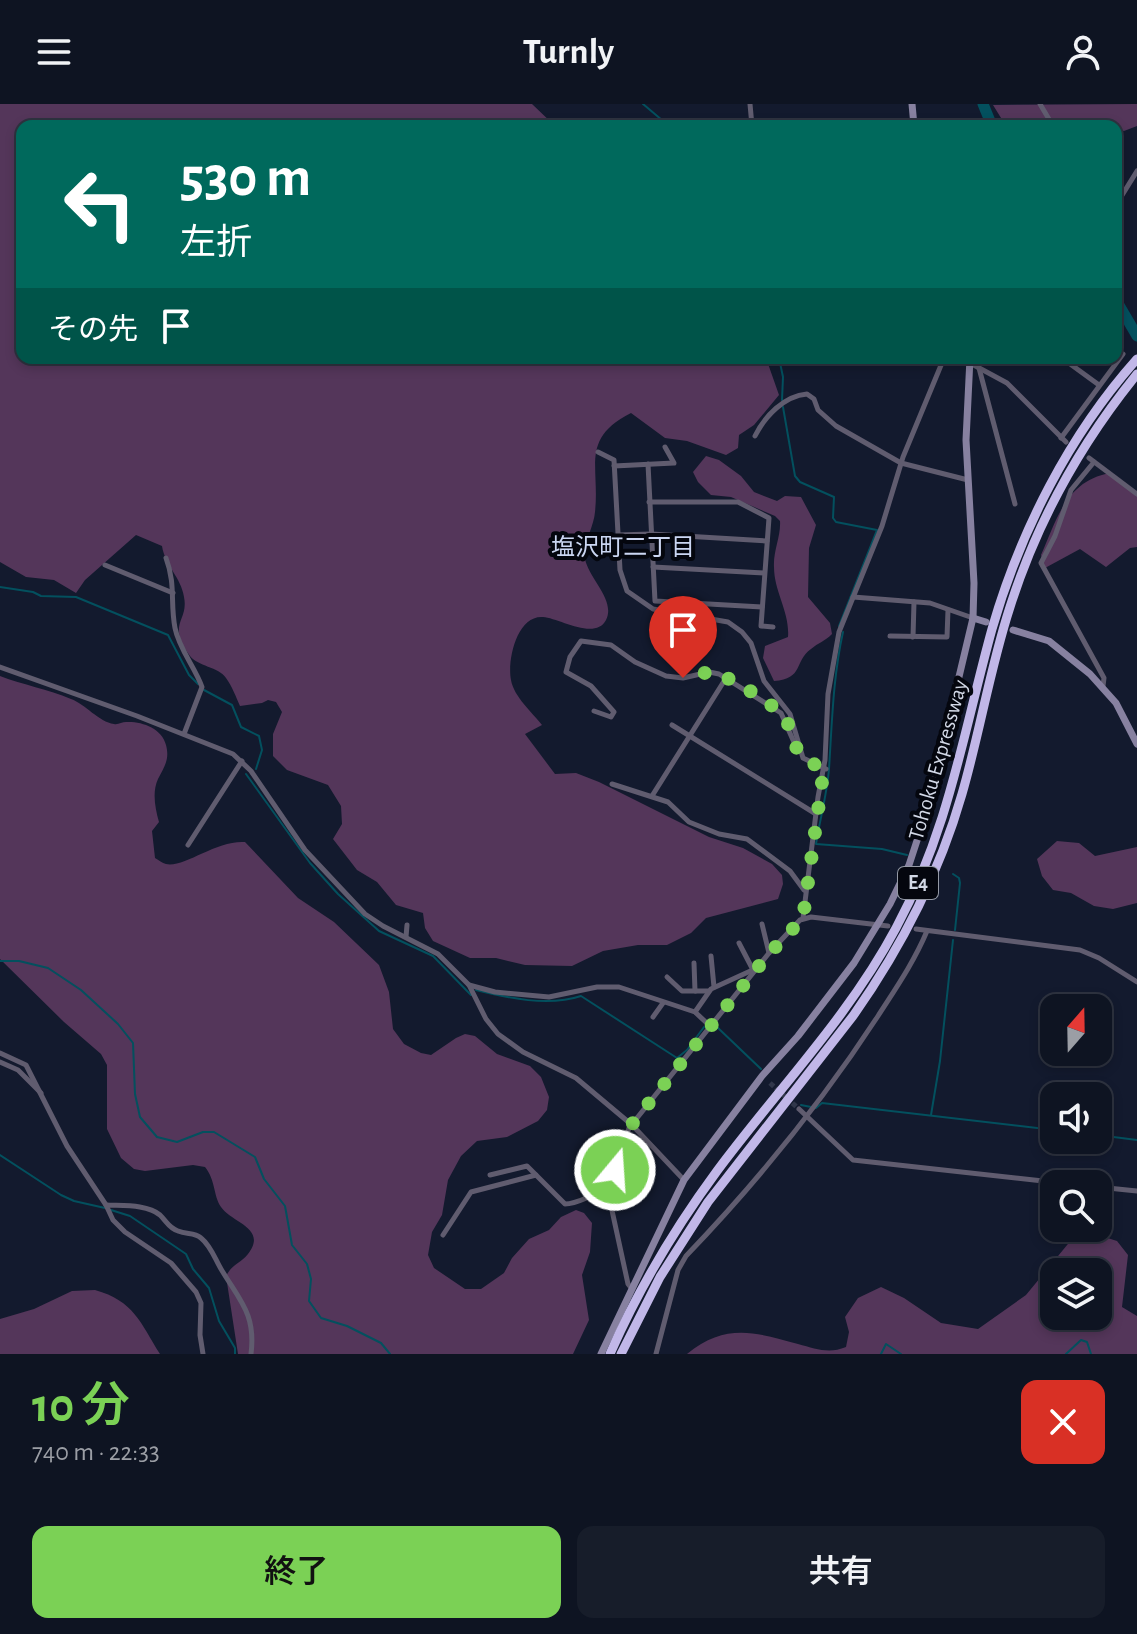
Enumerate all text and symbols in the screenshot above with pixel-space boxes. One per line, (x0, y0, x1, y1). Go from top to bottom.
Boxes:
icon: menu (32, 30, 76, 74)
icon: person (1061, 30, 1105, 74)
text: Turnly (523, 34, 614, 70)
text: 530 m (180, 150, 311, 206)
icon: left (48, 152, 152, 256)
text: 左折 (180, 225, 252, 261)
icon: arrive (154, 304, 198, 348)
text: その先 (48, 315, 138, 345)
district label: 塩沢町二丁目 (551, 535, 695, 560)
pin (649, 596, 717, 678)
icon: arrive (661, 608, 705, 652)
street label: Tohoku Expressway (905, 677, 972, 843)
road number: E4 (898, 867, 938, 899)
north arrow (1040, 994, 1112, 1066)
map controls (1040, 994, 1112, 1330)
button: sound (1040, 1082, 1112, 1154)
position arrow (573, 1128, 657, 1212)
button: search (1040, 1170, 1112, 1242)
button: layers (1040, 1258, 1112, 1330)
button: close (1021, 1380, 1105, 1464)
text: 10 分 (32, 1383, 130, 1431)
text: 740 m · 22:33 (32, 1439, 160, 1465)
button: 終了 (32, 1526, 561, 1618)
button: 共有 (577, 1526, 1105, 1618)

